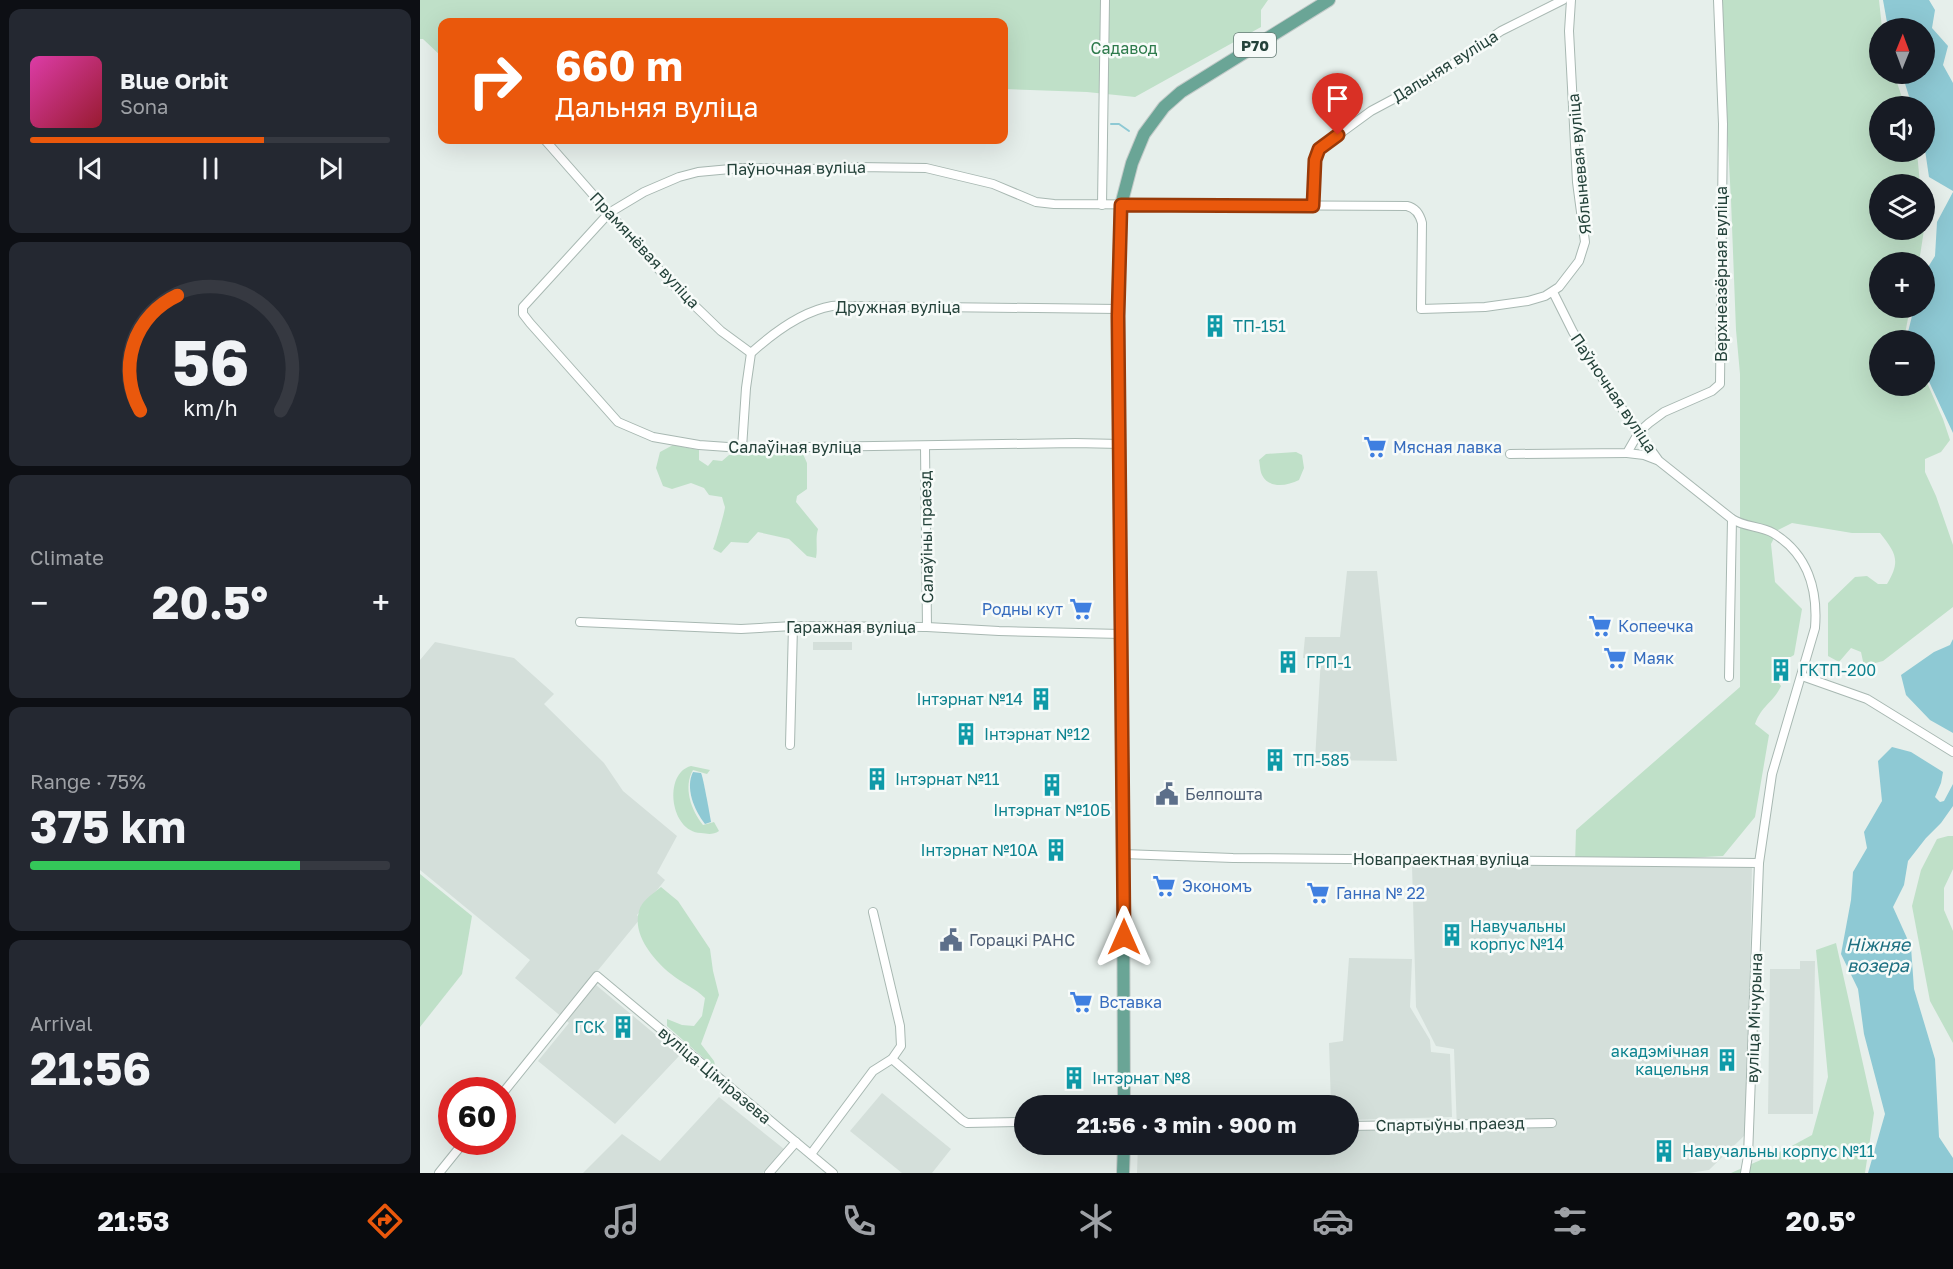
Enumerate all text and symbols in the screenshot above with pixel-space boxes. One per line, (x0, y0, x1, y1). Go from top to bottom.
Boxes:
north arrow (1869, 18, 1935, 84)
map controls (1869, 18, 1935, 396)
street label: Дальняя вуліца (1389, 26, 1501, 106)
road number: Р70 (1234, 33, 1276, 57)
park label: Садавод (1091, 38, 1158, 58)
text: 660 m (555, 40, 683, 90)
icon: right (456, 42, 534, 120)
text: Blue Orbit (120, 67, 228, 94)
pin (1312, 73, 1363, 135)
icon: arrive (1321, 82, 1354, 115)
text: Дальняя вуліца (555, 91, 759, 123)
street label: Яблыневая вуліца (1563, 93, 1595, 235)
text: Sona (120, 94, 168, 118)
button: sound (1869, 96, 1935, 162)
icon: previous (74, 152, 107, 185)
icon: pause (194, 152, 227, 185)
icon: next (314, 152, 347, 185)
street label: Паўночная вуліца (726, 157, 866, 179)
button: layers (1869, 174, 1935, 240)
street label: Верхнеазёрная вуліца (1711, 186, 1731, 362)
street label: Прамянёвая вуліца (586, 188, 704, 312)
button: + (1869, 252, 1935, 318)
street label: Дружная вуліца (835, 297, 961, 317)
building icon: ТП-151 (1202, 313, 1228, 339)
place label: ТП-151 (1233, 316, 1286, 336)
text: 56 (171, 324, 249, 399)
street label: Паўночная вуліца (1567, 329, 1661, 457)
button: − (1869, 330, 1935, 396)
text: km/h (183, 395, 237, 421)
supermarket icon: Мясная лавка (1362, 434, 1388, 460)
street label: Салаўіная вуліца (728, 437, 862, 457)
place label: Мясная лавка (1393, 437, 1502, 457)
street label: Салаўіны праезд (915, 470, 937, 603)
text: Climate (30, 545, 104, 569)
text: 20.5° (152, 575, 268, 629)
text: − (30, 583, 48, 622)
text: + (372, 583, 390, 622)
supermarket icon: Родны кут (1068, 596, 1094, 622)
place label: Родны кут (982, 599, 1063, 619)
supermarket icon: Копеечка (1587, 613, 1613, 639)
place label: Копеечка (1618, 616, 1694, 636)
street label: Гаражная вуліца (786, 617, 916, 637)
supermarket icon: Маяк (1602, 645, 1628, 671)
place label: Маяк (1633, 648, 1674, 668)
building icon: ГРП-1 (1275, 649, 1301, 675)
place label: ГРП-1 (1306, 652, 1352, 672)
building icon: ГКТП-200 (1768, 657, 1794, 683)
place label: ГКТП-200 (1799, 660, 1876, 680)
building icon: Інтэрнат №14 (1028, 686, 1054, 712)
place label: Інтэрнат №14 (916, 689, 1023, 709)
building icon: Інтэрнат №12 (953, 721, 979, 747)
place label: Інтэрнат №12 (984, 724, 1090, 744)
building icon: ТП-585 (1262, 747, 1288, 773)
place label: ТП-585 (1293, 750, 1349, 770)
building icon: Інтэрнат №11 (864, 766, 890, 792)
text: Range · 75% (30, 769, 146, 793)
place label: Інтэрнат №11 (895, 769, 1000, 789)
building icon: Інтэрнат №10Б (1039, 772, 1065, 798)
public building icon: Белпошта (1154, 781, 1180, 807)
place label: Белпошта (1185, 784, 1263, 804)
text: 375 km (30, 799, 186, 853)
place label: Інтэрнат №10Б (993, 800, 1111, 820)
building icon: Інтэрнат №10А (1043, 837, 1069, 863)
place label: Інтэрнат №10А (921, 840, 1038, 860)
street label: Новапраектная вуліца (1353, 849, 1529, 869)
supermarket icon: Экономъ (1151, 873, 1177, 899)
place label: Экономъ (1182, 876, 1252, 896)
supermarket icon: Ганна № 22 (1305, 880, 1331, 906)
place label: Ганна № 22 (1336, 883, 1425, 903)
position arrow (1092, 905, 1156, 969)
place label: Навучальны корпус №14 (1470, 916, 1566, 954)
building icon: Навучальны корпус №14 (1439, 922, 1465, 948)
public building icon: Горацкі РАНС (938, 927, 964, 953)
place label: Горацкі РАНС (969, 930, 1075, 950)
water label: Ніжняе возера (1846, 933, 1912, 976)
street label: вуліца Мічурына (1742, 953, 1766, 1083)
supermarket icon: Вставка (1068, 989, 1094, 1015)
place label: Вставка (1099, 992, 1162, 1012)
text: Arrival (30, 1011, 93, 1035)
building icon: ГСК (610, 1014, 636, 1040)
place label: ГСК (574, 1017, 605, 1037)
street label: вуліца Ціміразева (655, 1022, 775, 1128)
text: 21:56 (30, 1041, 151, 1095)
place label: акадэмічная кацельня (1611, 1041, 1709, 1079)
building icon: акадэмічная кацельня (1714, 1047, 1740, 1073)
building icon: Інтэрнат №8 (1061, 1065, 1087, 1091)
place label: Інтэрнат №8 (1092, 1068, 1191, 1088)
speed limit sign: 60 (438, 1077, 516, 1155)
text: 21:56 · 3 min · 900 m (1076, 1111, 1297, 1138)
street label: Спартыўны праезд (1375, 1113, 1525, 1135)
building icon: Навучальны корпус №11 (1651, 1138, 1677, 1164)
place label: Навучальны корпус №11 (1682, 1141, 1875, 1161)
icon: directions (364, 1200, 406, 1242)
icon: music (601, 1200, 643, 1242)
icon: phone (838, 1200, 880, 1242)
icon: climate (1075, 1200, 1117, 1242)
icon: car (1312, 1200, 1354, 1242)
icon: filters (1549, 1200, 1591, 1242)
text: 21:53 (97, 1205, 169, 1237)
text: 20.5° (1786, 1205, 1855, 1237)

